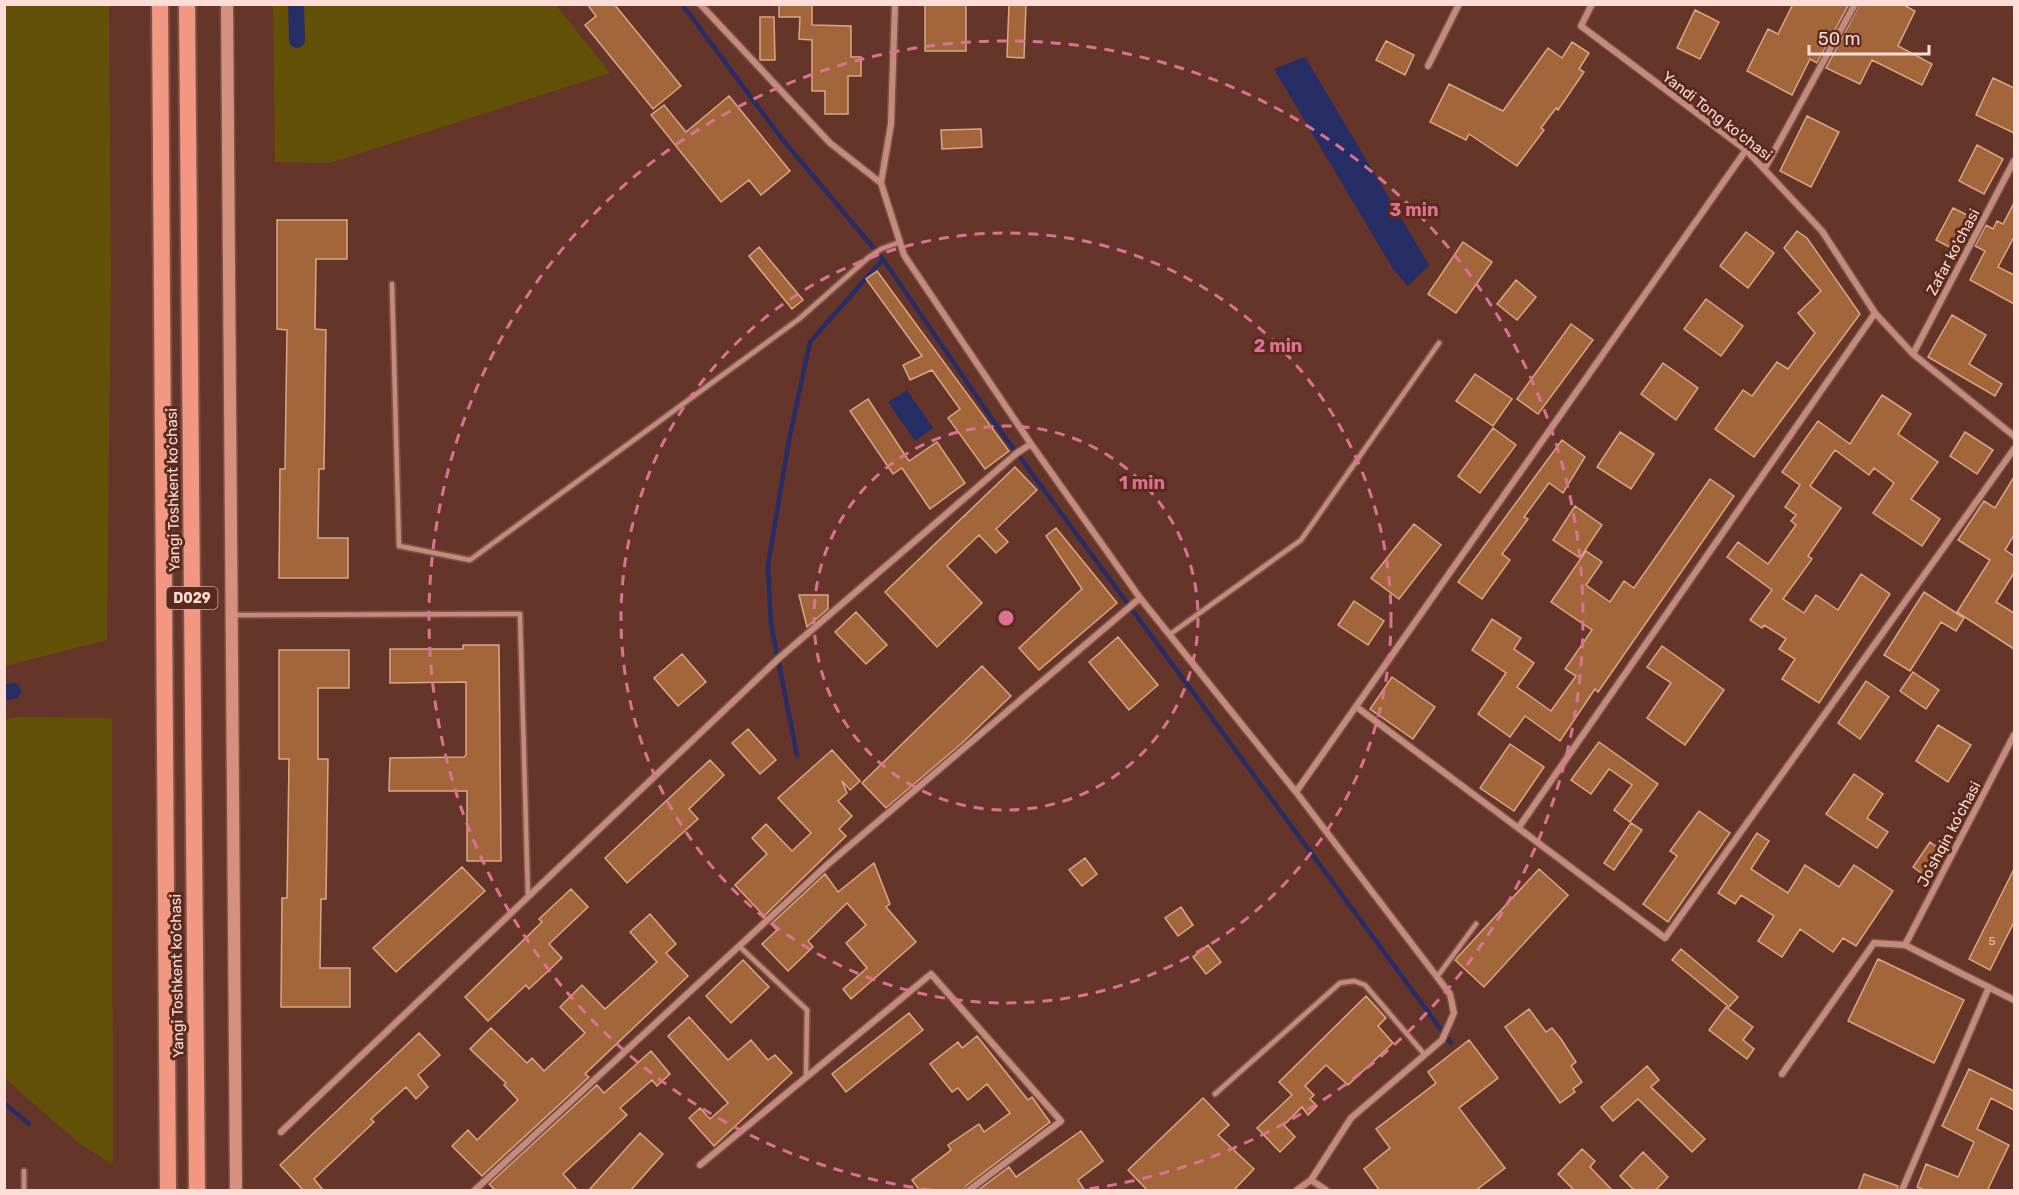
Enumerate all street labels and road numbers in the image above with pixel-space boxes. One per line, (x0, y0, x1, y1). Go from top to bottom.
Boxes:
street label: Yandi Tong ko'chasi (1659, 68, 1775, 164)
street label: Zafar ko'chasi (1923, 206, 1983, 298)
street label: Yangi Toshkent ko‘chasi (163, 408, 183, 572)
road number: D029 (166, 587, 218, 609)
street label: Joʼshqin koʼchasi (1914, 778, 1984, 890)
street label: Yangi Toshkent ko‘chasi (167, 894, 187, 1058)

